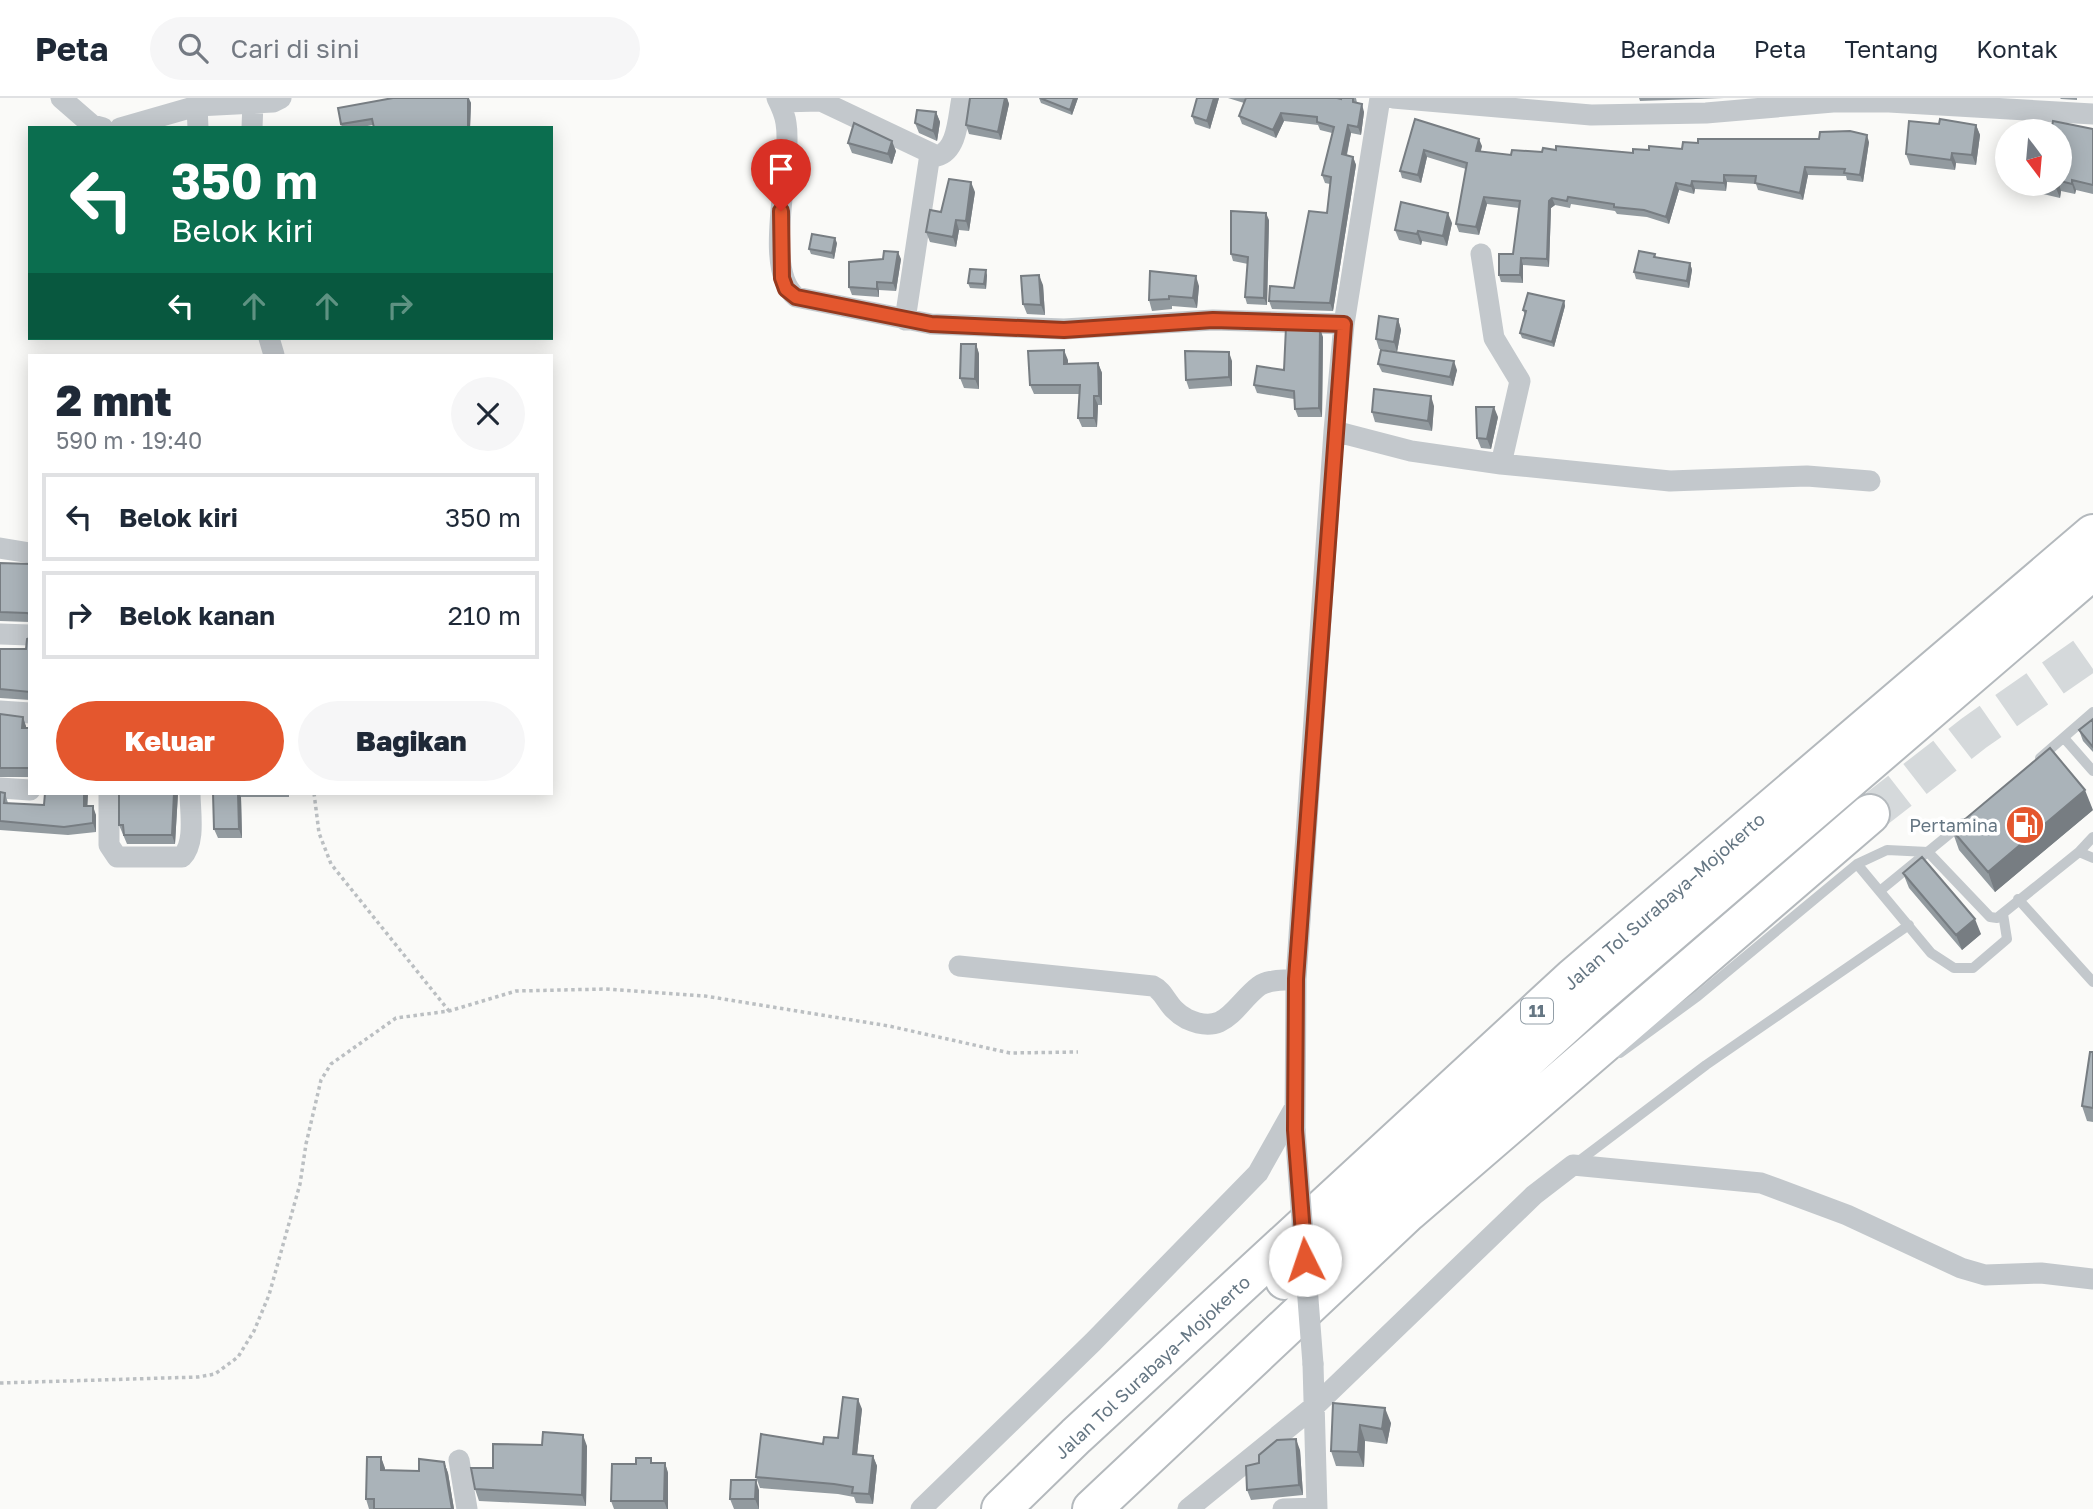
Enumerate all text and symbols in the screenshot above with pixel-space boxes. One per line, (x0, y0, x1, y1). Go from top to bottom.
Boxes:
search box (150, 17, 640, 80)
text: Peta (35, 29, 108, 68)
icon: search (174, 29, 212, 67)
text: Cari di sini (230, 33, 360, 64)
text: Beranda (1620, 34, 1716, 63)
text: Peta (1754, 34, 1806, 63)
text: Tentang (1844, 34, 1938, 63)
text: Kontak (1976, 34, 2058, 63)
north arrow (1995, 119, 2072, 196)
map controls (1995, 119, 2072, 196)
pin (751, 139, 811, 211)
icon: arrive (762, 150, 800, 188)
text: 350 m (171, 151, 318, 210)
icon: left (56, 154, 147, 245)
text: Belok kiri (171, 211, 314, 249)
icon: left (162, 287, 200, 325)
icon: ahead (235, 287, 273, 325)
icon: ahead (308, 287, 346, 325)
icon: right (381, 287, 419, 325)
text: 2 mnt (56, 375, 172, 425)
button: close (451, 377, 525, 451)
text: 590 m · 19:40 (56, 426, 202, 454)
icon: left (60, 498, 98, 536)
text: Belok kiri (119, 502, 238, 533)
text: 350 m (445, 502, 521, 533)
icon: right (60, 596, 98, 634)
text: Belok kanan (119, 600, 275, 631)
text: 210 m (448, 600, 521, 631)
button: Keluar (56, 701, 284, 781)
button: Bagikan (298, 701, 525, 781)
fuel station icon: Pertamina (2004, 804, 2046, 846)
street label: Jalan Tol Surabaya–Mojokerto (1559, 808, 1769, 994)
place label: Pertamina (1909, 814, 1998, 836)
road number: 11 (1521, 998, 1553, 1023)
position arrow (1268, 1223, 1342, 1297)
street label: Jalan Tol Surabaya–Mojokerto (1050, 1271, 1254, 1463)

